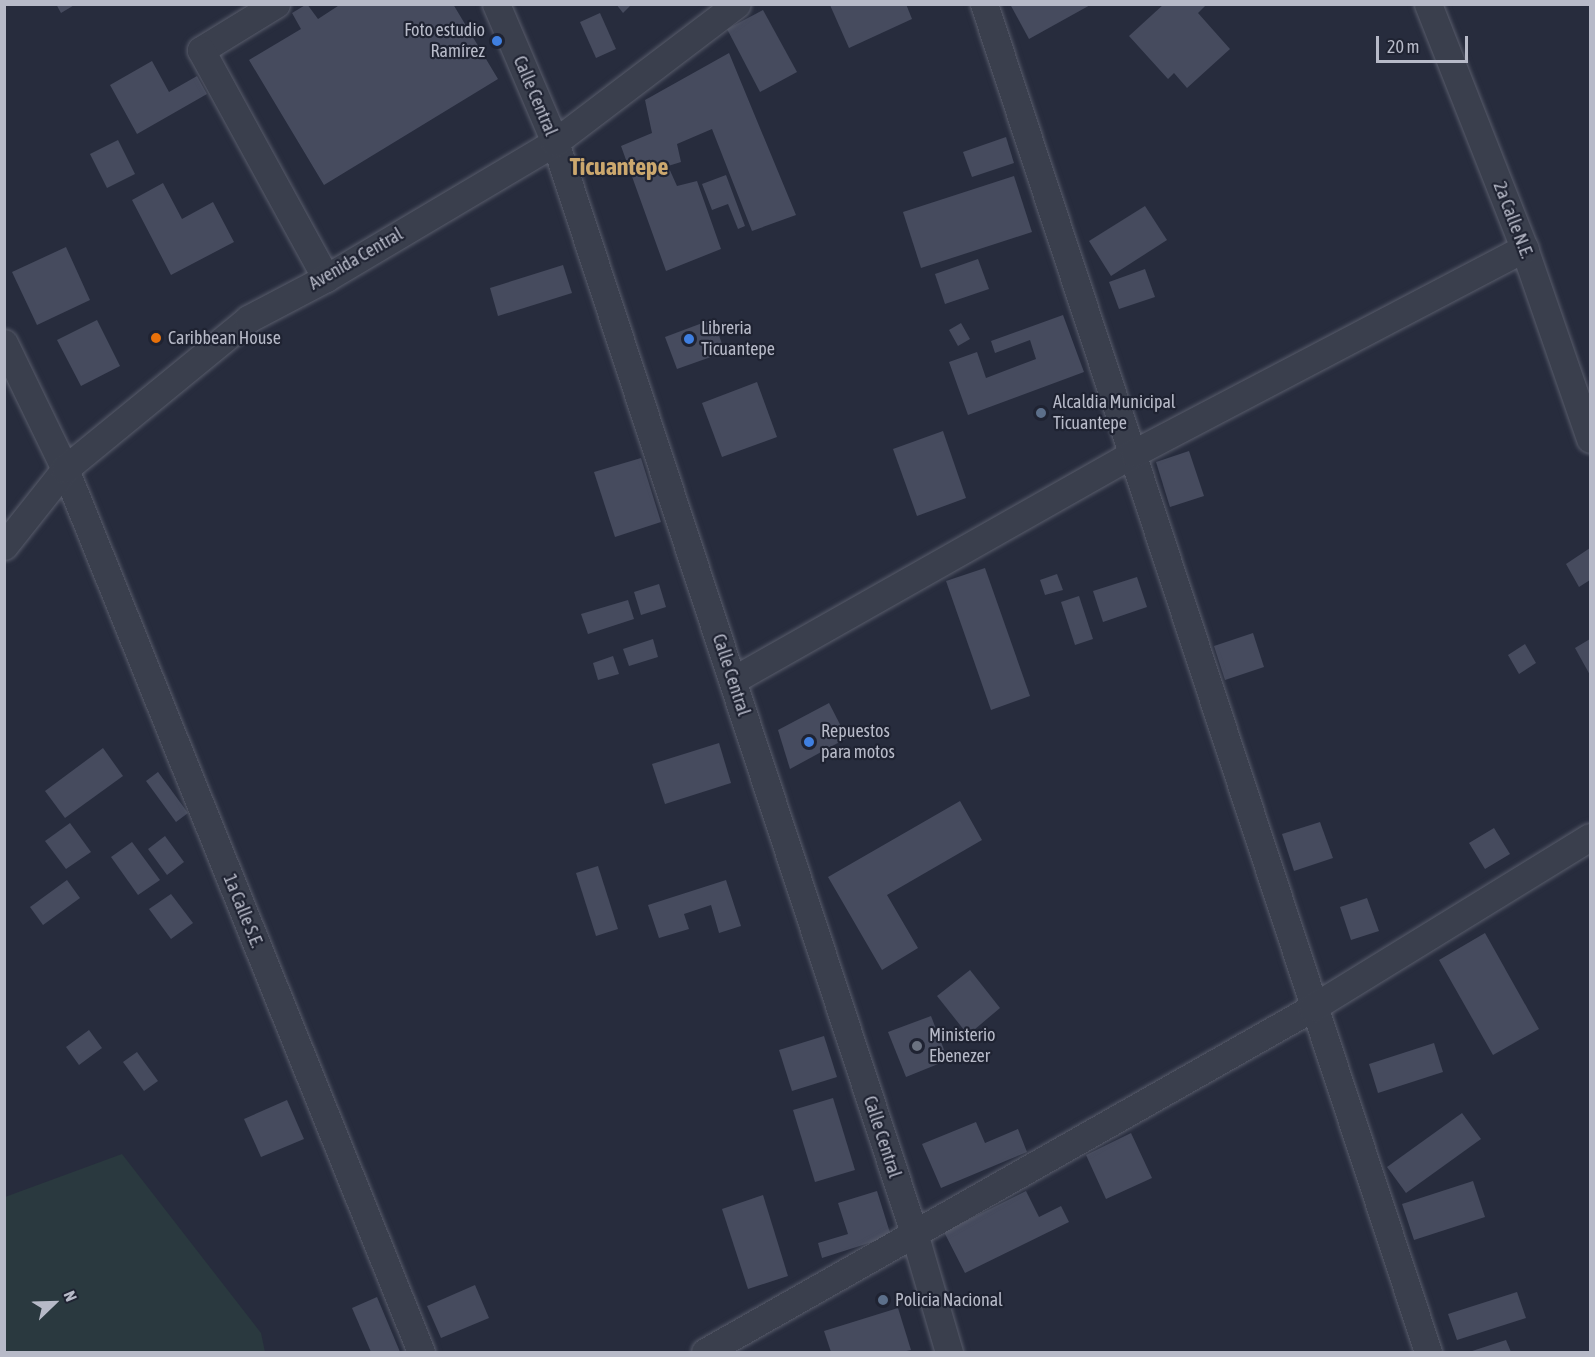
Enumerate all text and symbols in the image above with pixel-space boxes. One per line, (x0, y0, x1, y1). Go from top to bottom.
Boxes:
place label: Foto estudio Ramírez (404, 20, 485, 63)
scale bar (1379, 24, 1470, 62)
marker: Foto estudio Ramírez (490, 34, 504, 48)
text: 20 m (1387, 36, 1419, 57)
street label: Calle Central (509, 53, 561, 139)
district label: Ticuantepe (570, 153, 668, 181)
street label: 2a Calle N.E. (1489, 179, 1537, 261)
street label: Avenida Central (305, 223, 407, 295)
place label: Libreria Ticuantepe (701, 318, 775, 360)
place label: Caribbean House (168, 327, 281, 349)
marker: Caribbean House (149, 331, 163, 345)
marker: Libreria Ticuantepe (682, 332, 696, 346)
place label: Alcaldia Municipal Ticuantepe (1053, 392, 1176, 434)
marker: Alcaldia Municipal Ticuantepe (1034, 406, 1048, 420)
street label: Calle Central (708, 631, 754, 719)
place label: Repuestos para motos (821, 721, 895, 764)
marker: Repuestos para motos (802, 735, 816, 749)
street label: 1a Calle S.E. (218, 871, 268, 951)
place label: Ministerio Ebenezer (929, 1025, 996, 1068)
marker: Ministerio Ebenezer (910, 1039, 924, 1053)
street label: Calle Central (859, 1093, 905, 1181)
north arrow (24, 1273, 84, 1333)
text: N (60, 1288, 81, 1304)
place label: Policia Nacional (895, 1289, 1003, 1311)
marker: Policia Nacional (876, 1293, 890, 1307)

